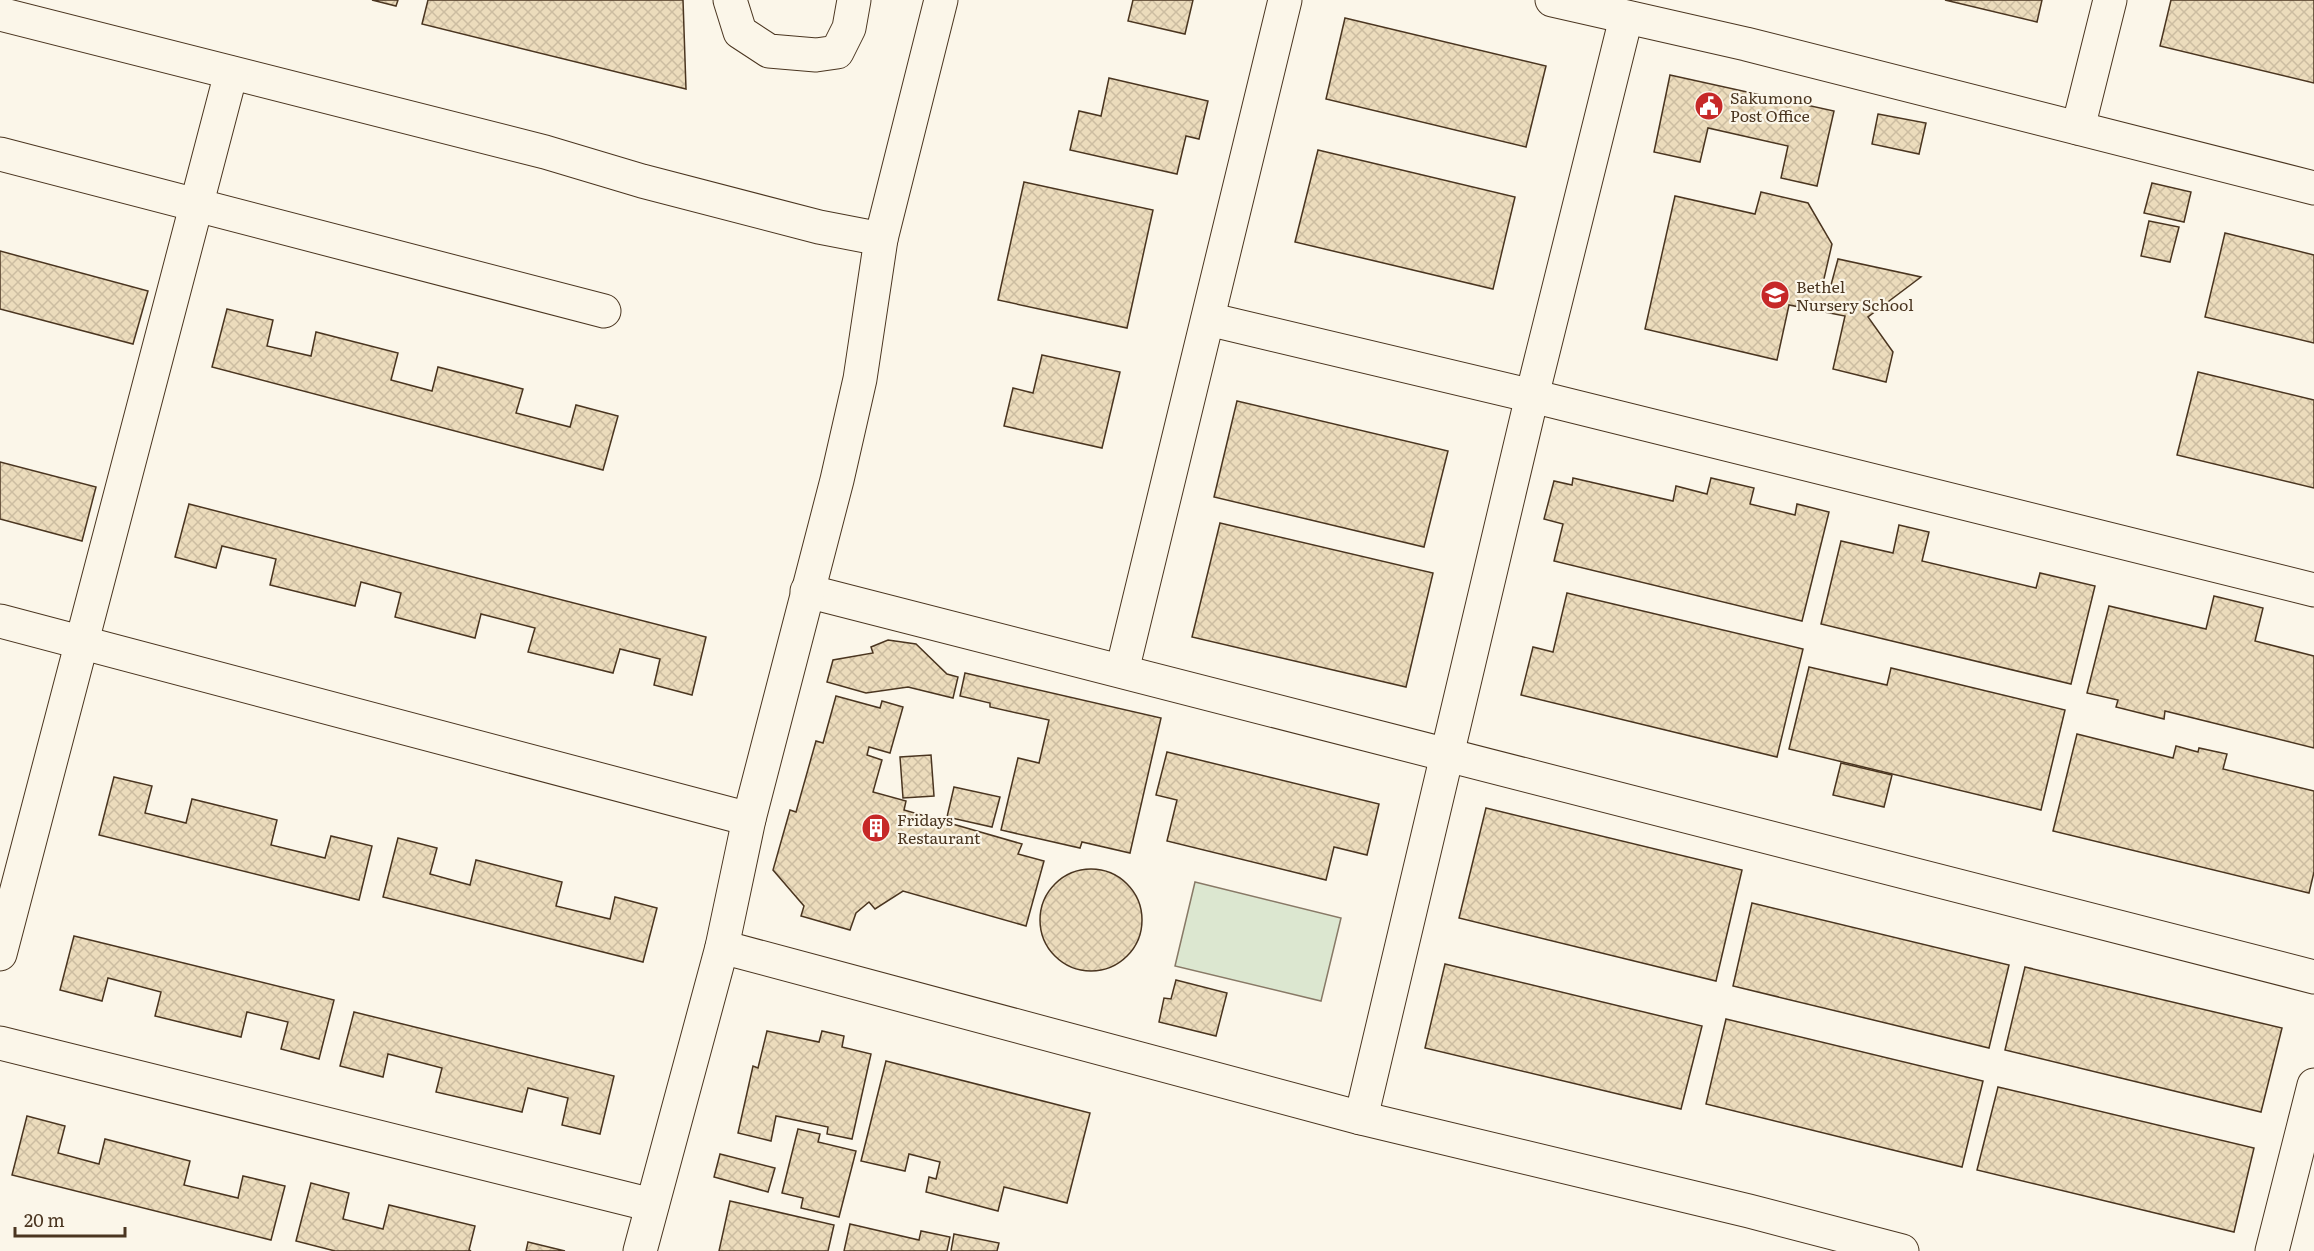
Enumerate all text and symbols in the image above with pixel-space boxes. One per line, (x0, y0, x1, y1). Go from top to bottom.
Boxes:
place label: Sakumono Post Office (1730, 85, 1812, 127)
public building icon: Sakumono Post Office (1693, 90, 1725, 122)
place label: Bethel Nursery School (1796, 274, 1914, 316)
school or university icon: Bethel Nursery School (1759, 279, 1791, 311)
place label: Fridays Restaurant (897, 807, 981, 849)
building icon: Fridays Restaurant (860, 812, 892, 844)
scale bar (15, 1200, 124, 1238)
text: 20 m (24, 1206, 65, 1233)

